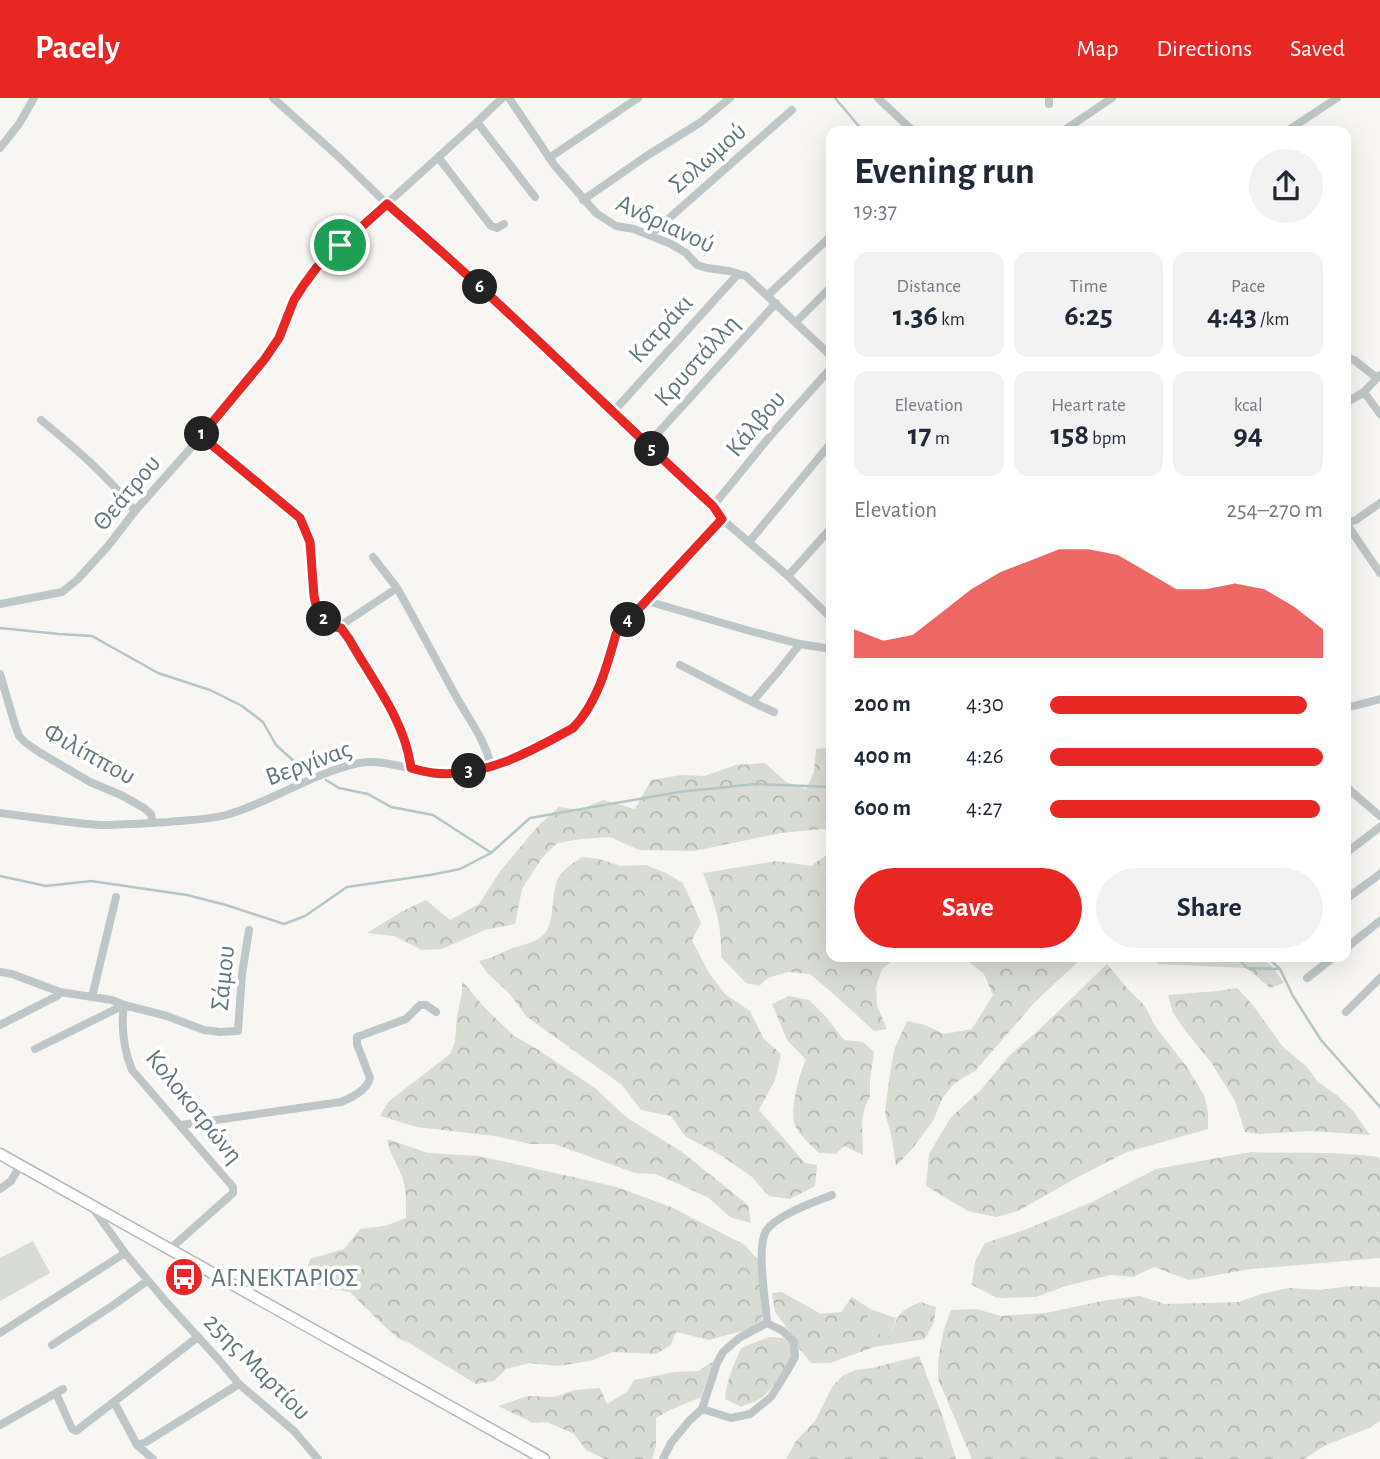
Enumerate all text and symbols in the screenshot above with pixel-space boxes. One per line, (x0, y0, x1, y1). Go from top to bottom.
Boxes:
text: Pacely (35, 32, 120, 65)
text: Map (1076, 37, 1118, 61)
text: Directions (1156, 37, 1252, 61)
text: Saved (1290, 37, 1345, 61)
street label: Σολωμού (664, 117, 751, 198)
button: share (1249, 149, 1323, 223)
text: Evening run (854, 153, 1035, 191)
street label: Ανδριανού (612, 190, 719, 258)
text: 19:37 (854, 200, 897, 223)
pin (310, 215, 370, 275)
icon: arrive (321, 226, 359, 264)
pin: 6 (462, 270, 498, 304)
text: 6 (475, 277, 484, 296)
text: Distance (897, 277, 961, 296)
text: Time (1070, 277, 1107, 296)
text: Pace (1231, 277, 1265, 296)
street label: Κατράκι (624, 290, 698, 368)
text: 1.36 (893, 301, 938, 331)
text: 6:25 (1064, 301, 1113, 331)
text: 4:43 (1207, 301, 1257, 331)
street label: Κρυστάλλη (649, 310, 744, 411)
text: km (938, 310, 965, 329)
text: /km (1257, 310, 1289, 329)
street label: Κάλβου (721, 386, 791, 462)
text: Elevation (894, 396, 963, 415)
text: Heart rate (1051, 396, 1126, 415)
text: kcal (1234, 396, 1263, 415)
pin: 1 (184, 416, 220, 452)
text: 17 (908, 420, 932, 450)
text: 158 (1050, 420, 1089, 450)
text: 94 (1233, 420, 1263, 450)
text: 1 (198, 424, 205, 443)
text: m (932, 429, 950, 448)
text: bpm (1089, 429, 1127, 448)
pin: 5 (634, 432, 670, 466)
text: 5 (647, 439, 656, 458)
street label: Θεάτρου (88, 450, 166, 535)
text: Elevation (854, 499, 937, 522)
text: 254–270 m (1227, 499, 1323, 522)
pin: 2 (306, 602, 342, 636)
pin: 4 (610, 602, 646, 638)
text: 2 (319, 609, 328, 628)
text: 4 (623, 610, 632, 629)
text: 200 m (854, 693, 911, 716)
text: 4:30 (966, 693, 1004, 716)
street label: Φιλίππου (39, 718, 140, 790)
street label: Βεργίνας (262, 735, 355, 790)
text: 400 m (854, 745, 912, 768)
text: 4:26 (966, 745, 1004, 768)
pin: 3 (452, 754, 486, 788)
text: 3 (464, 761, 473, 780)
text: 600 m (854, 797, 911, 820)
text: 4:27 (966, 797, 1002, 820)
button: Save (854, 868, 1082, 948)
button: Share (1096, 868, 1323, 948)
street label: Σάμου (207, 944, 239, 1012)
street label: Κολοκοτρώνη (141, 1045, 248, 1168)
bus stop icon: ΑΓ.ΝΕΚΤΑΡΙΟΣ (163, 1256, 205, 1298)
place label: ΑΓ.ΝΕΚΤΑΡΙΟΣ (211, 1265, 358, 1291)
street label: 25ης Μαρτίου (199, 1308, 316, 1425)

